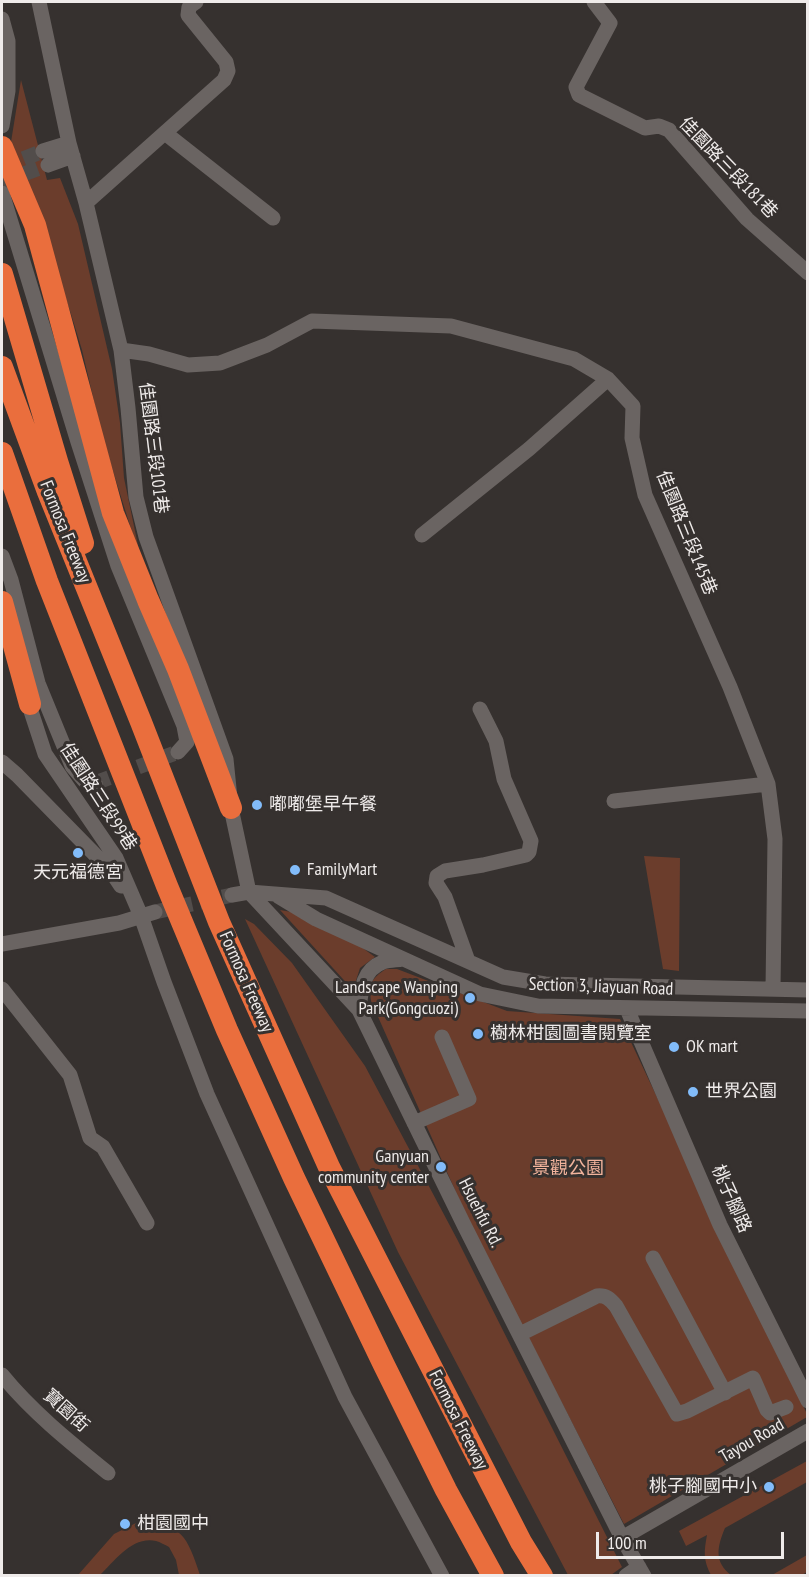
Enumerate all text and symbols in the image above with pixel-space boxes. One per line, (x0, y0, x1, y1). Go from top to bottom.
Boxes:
street label: 佳園路三段181巷 (674, 113, 782, 223)
street label: 佳園路三段101巷 (134, 381, 172, 515)
street label: 佳園路三段145巷 (651, 468, 721, 598)
street label: Formosa Freeway (35, 478, 95, 586)
street label: 佳園路三段99巷 (55, 739, 141, 855)
place label: 嘟嘟堡早午餐 (269, 794, 377, 816)
marker: 嘟嘟堡早午餐 (250, 798, 264, 812)
marker: 天元福德宮 (71, 846, 85, 860)
place label: FamilyMart (307, 859, 377, 881)
place label: 天元福德宮 (33, 862, 123, 884)
marker: FamilyMart (288, 863, 302, 877)
street label: Formosa Freeway (214, 928, 278, 1036)
street label: Section 3, Jiayuan Road (528, 974, 674, 1000)
place label: Landscape Wanping Park(Gongcuozi) (335, 977, 458, 1020)
marker: Landscape Wanping Park(Gongcuozi) (463, 991, 477, 1005)
place label: 樹林柑園圖書閱覽室 (490, 1023, 652, 1045)
marker: 樹林柑園圖書閱覽室 (471, 1027, 485, 1041)
place label: OK mart (686, 1036, 738, 1058)
marker: OK mart (667, 1040, 681, 1054)
place label: 世界公園 (705, 1081, 777, 1103)
marker: 世界公園 (686, 1085, 700, 1099)
place label: Ganyuan community center (318, 1146, 429, 1188)
park label: 景觀公園 (532, 1158, 604, 1180)
marker: Ganyuan community center (434, 1160, 448, 1174)
street label: 桃子腳路 (706, 1162, 756, 1236)
street label: Hsuehfu Rd. (453, 1175, 507, 1251)
street label: Formosa Freeway (424, 1367, 492, 1473)
street label: 寶園街 (39, 1385, 93, 1437)
street label: Tayou Road (716, 1414, 788, 1468)
place label: 桃子腳國中小 (649, 1476, 757, 1498)
marker: 桃子腳國中小 (762, 1480, 776, 1494)
place label: 柑園國中 (137, 1513, 209, 1535)
marker: 柑園國中 (118, 1517, 132, 1531)
scale bar (599, 1520, 786, 1558)
text: 100 m (607, 1531, 647, 1554)

